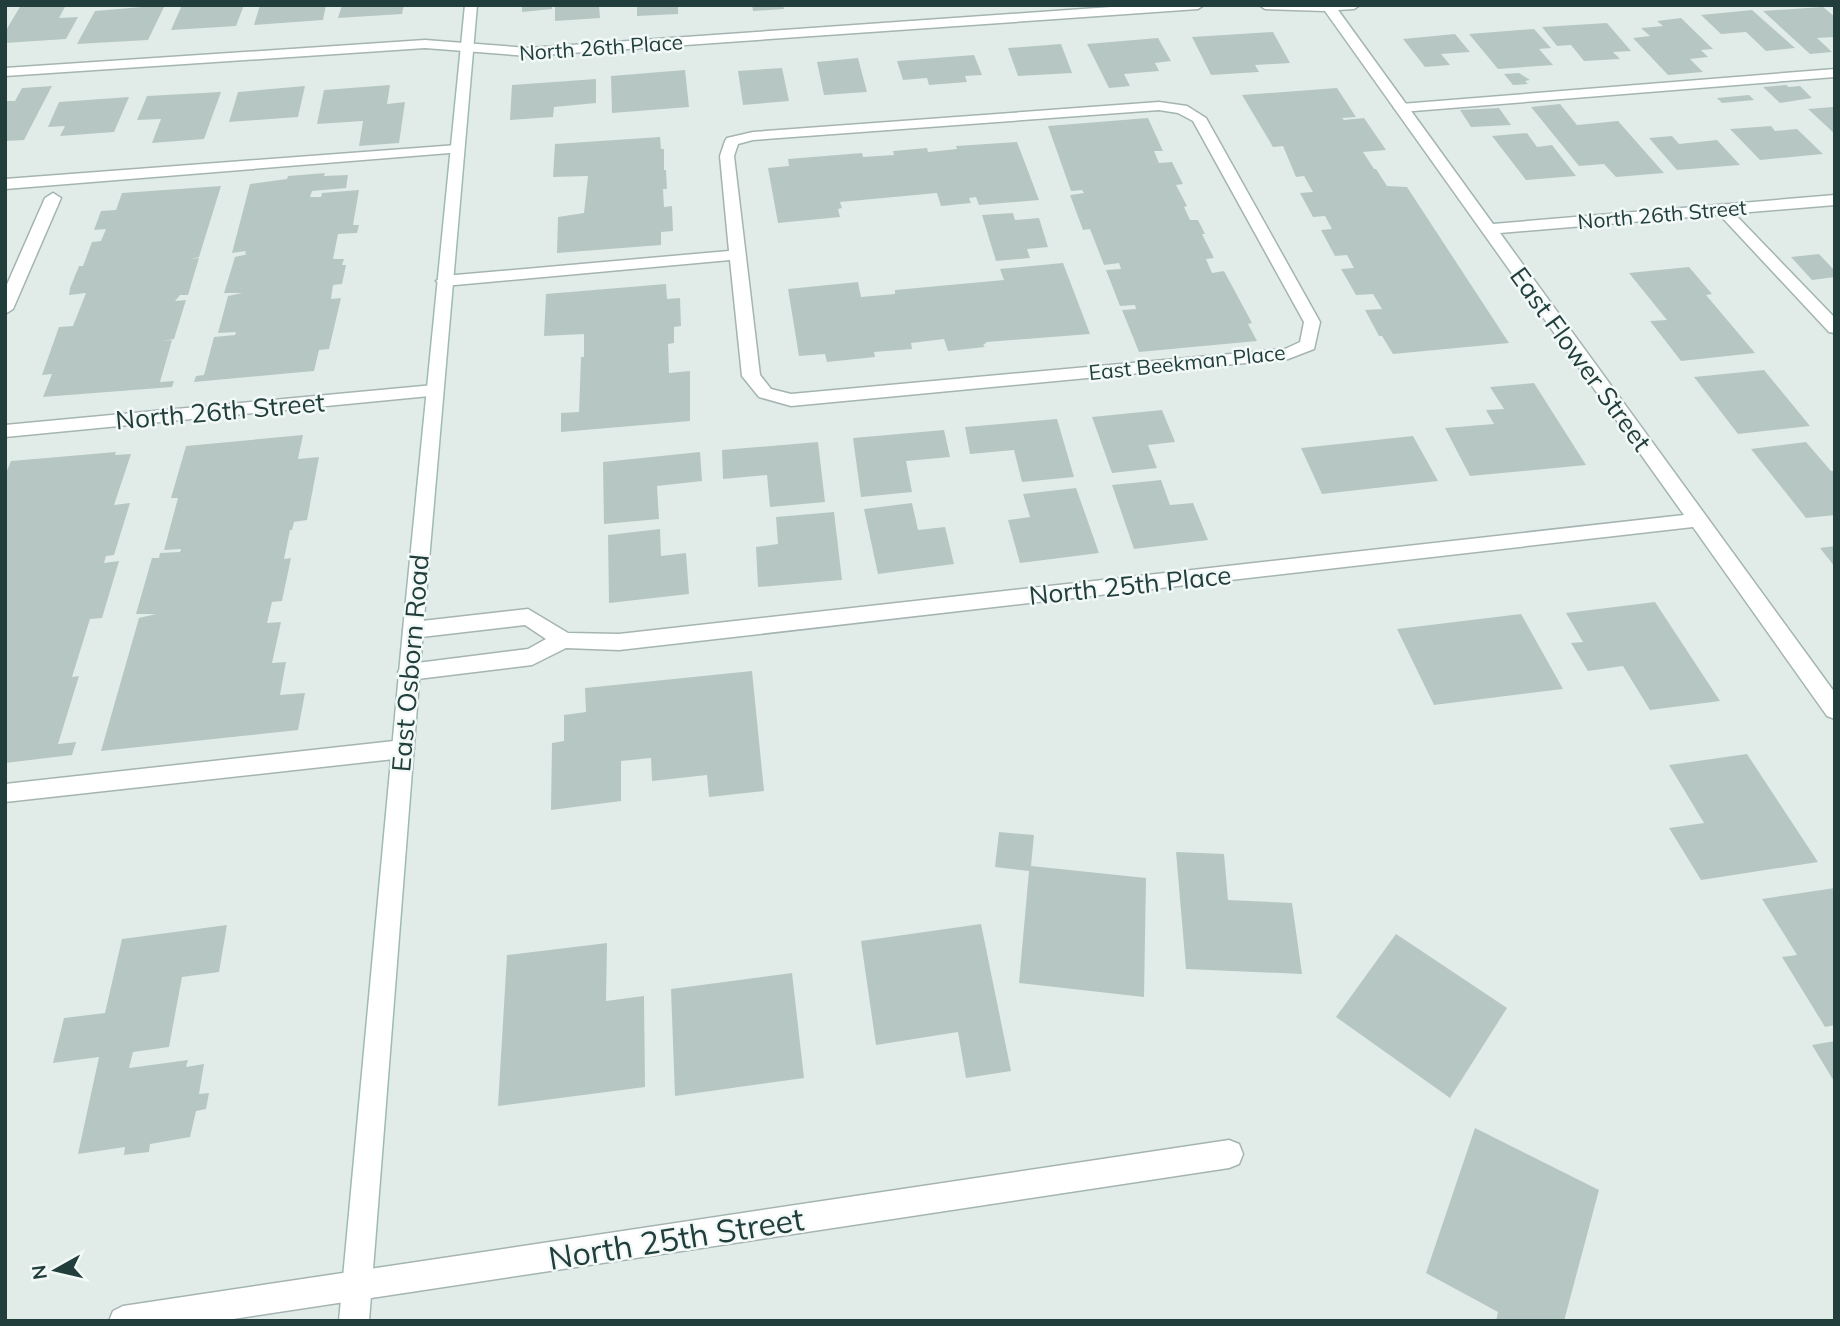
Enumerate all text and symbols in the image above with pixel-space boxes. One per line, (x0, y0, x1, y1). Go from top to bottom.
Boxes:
street label: North 26th Place (518, 28, 684, 66)
street label: North 26th Street (1576, 194, 1748, 234)
street label: East Flower Street (1503, 261, 1659, 457)
street label: East Beekman Place (1087, 339, 1287, 385)
street label: North 26th Street (114, 385, 326, 437)
street label: East Osborn Road (384, 553, 436, 773)
street label: North 25th Place (1027, 558, 1233, 612)
street label: North 25th Street (545, 1198, 807, 1278)
north arrow (21, 1235, 91, 1305)
text: N (26, 1264, 52, 1281)

